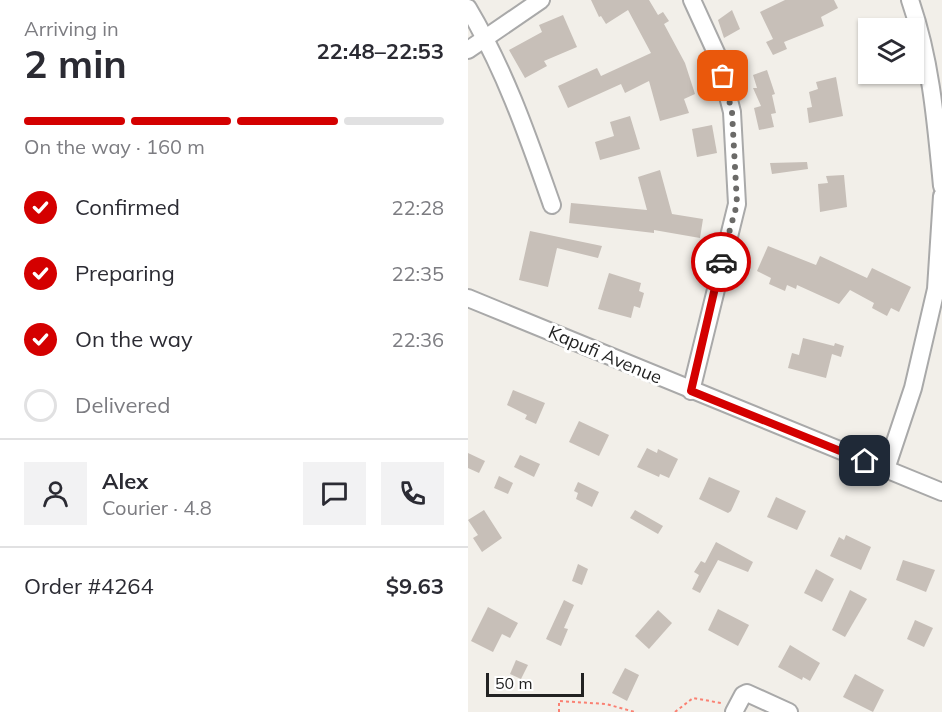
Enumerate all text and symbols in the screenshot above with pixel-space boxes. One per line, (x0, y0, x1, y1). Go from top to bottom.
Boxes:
text: Arriving in (24, 16, 119, 41)
map controls (858, 18, 924, 84)
button: layers (858, 18, 924, 84)
text: 22:48–22:53 (316, 37, 444, 65)
text: 2 min (24, 39, 127, 88)
pin (697, 50, 748, 101)
icon: bag (706, 59, 739, 92)
text: On the way · 160 m (24, 134, 205, 159)
icon: check (24, 191, 57, 224)
text: Confirmed (75, 193, 180, 221)
text: 22:28 (391, 195, 444, 220)
courier (691, 232, 751, 292)
icon: car (705, 246, 738, 279)
icon: check (24, 257, 57, 290)
text: Preparing (75, 259, 175, 287)
text: 22:35 (391, 261, 444, 286)
street label: Kapufi Avenue (545, 320, 665, 389)
icon: check (24, 323, 57, 356)
text: On the way (75, 325, 193, 353)
text: 22:36 (391, 327, 444, 352)
text: Delivered (75, 391, 170, 419)
pin (839, 435, 890, 486)
icon: home (848, 444, 881, 477)
button: person (24, 462, 87, 525)
button: chat (303, 462, 366, 525)
button: phone (381, 462, 444, 525)
text: Alex (102, 467, 148, 495)
text: Courier · 4.8 (102, 495, 212, 520)
text: Order #4264 (24, 572, 154, 600)
text: $9.63 (386, 572, 444, 600)
scale bar (486, 670, 584, 698)
text: 50 m (495, 673, 532, 693)

